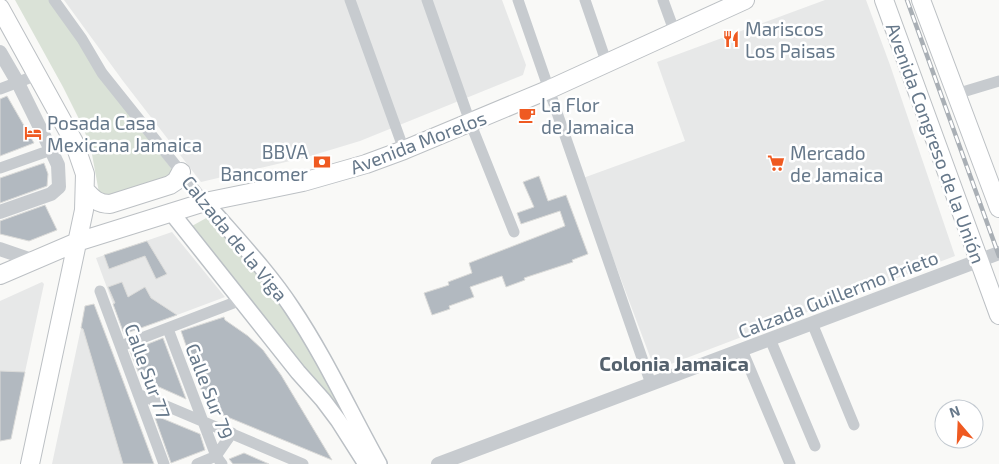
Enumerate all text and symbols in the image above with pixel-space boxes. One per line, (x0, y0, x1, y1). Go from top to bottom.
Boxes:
place label: Mariscos Los Paisas (745, 17, 835, 62)
street label: Avenida Congreso de la Unión (882, 20, 990, 266)
restaurant icon: Mariscos Los Paisas (721, 29, 741, 49)
place label: La Flor de Jamaica (541, 93, 634, 138)
street label: Avenida Morelos (347, 105, 489, 179)
cafe icon: La Flor de Jamaica (517, 105, 537, 125)
place label: Posada Casa Mexicana Jamaica (47, 111, 202, 156)
hotel icon: Posada Casa Mexicana Jamaica (23, 123, 43, 143)
place label: BBVA Bancomer (220, 140, 308, 185)
place label: Mercado de Jamaica (790, 141, 883, 186)
bank icon: BBVA Bancomer (312, 152, 332, 172)
supermarket icon: Mercado de Jamaica (766, 153, 786, 173)
street label: Calzada de la Viga (177, 171, 293, 305)
street label: Calzada Guillermo Prieto (735, 245, 941, 343)
street label: Calle Sur 77 (120, 320, 176, 422)
street label: Calle Sur 79 (181, 340, 239, 442)
district label: Colonia Jamaica (599, 351, 749, 375)
north arrow (934, 399, 984, 449)
text: N (947, 402, 962, 421)

